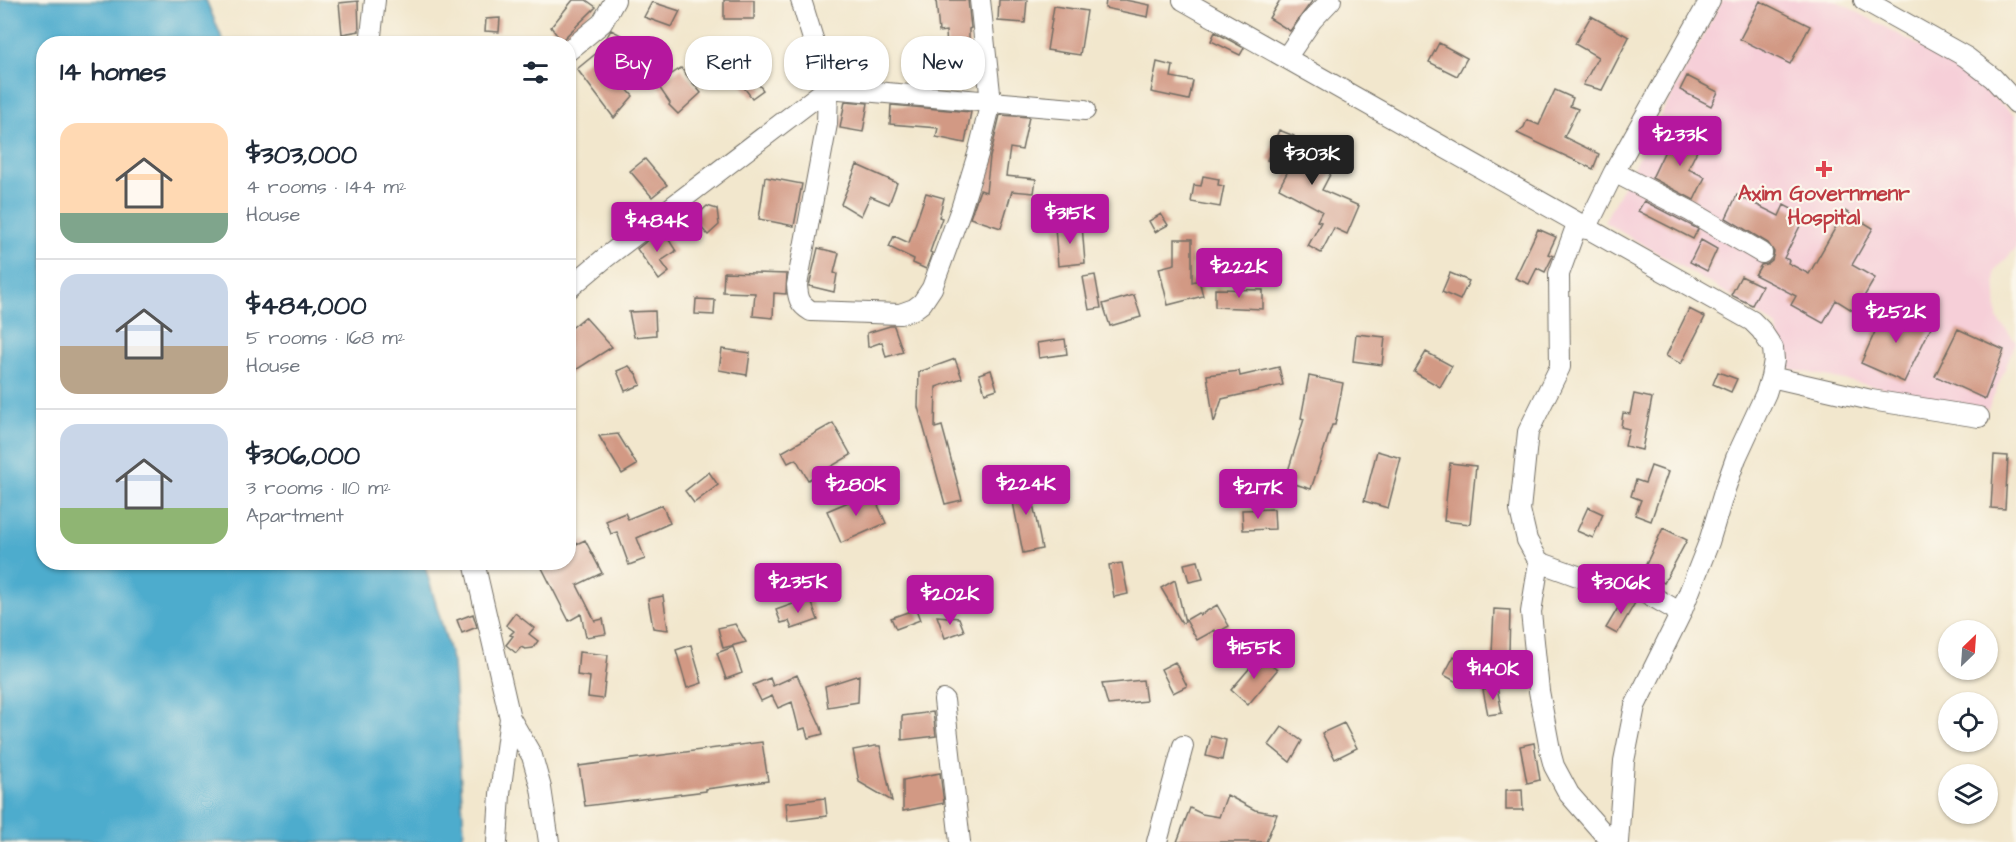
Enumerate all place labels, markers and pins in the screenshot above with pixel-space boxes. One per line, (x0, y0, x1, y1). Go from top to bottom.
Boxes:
pin: $233K (1638, 116, 1722, 167)
pin: $303K (1270, 135, 1354, 186)
marker: Axim Governmenr Hospital (1815, 160, 1833, 178)
place label: Axim Governmenr Hospital (1738, 179, 1910, 233)
pin: $315K (1028, 194, 1112, 245)
pin: $484K (615, 202, 699, 253)
pin: $222K (1197, 248, 1281, 299)
pin: $252K (1854, 293, 1938, 344)
pin: $224K (984, 465, 1068, 516)
pin: $280K (814, 466, 898, 517)
pin: $217K (1216, 469, 1300, 520)
pin: $235K (756, 563, 840, 614)
pin: $306K (1579, 564, 1663, 615)
pin: $202K (908, 575, 992, 626)
pin: $155K (1212, 629, 1296, 680)
pin: $140K (1451, 650, 1535, 701)

